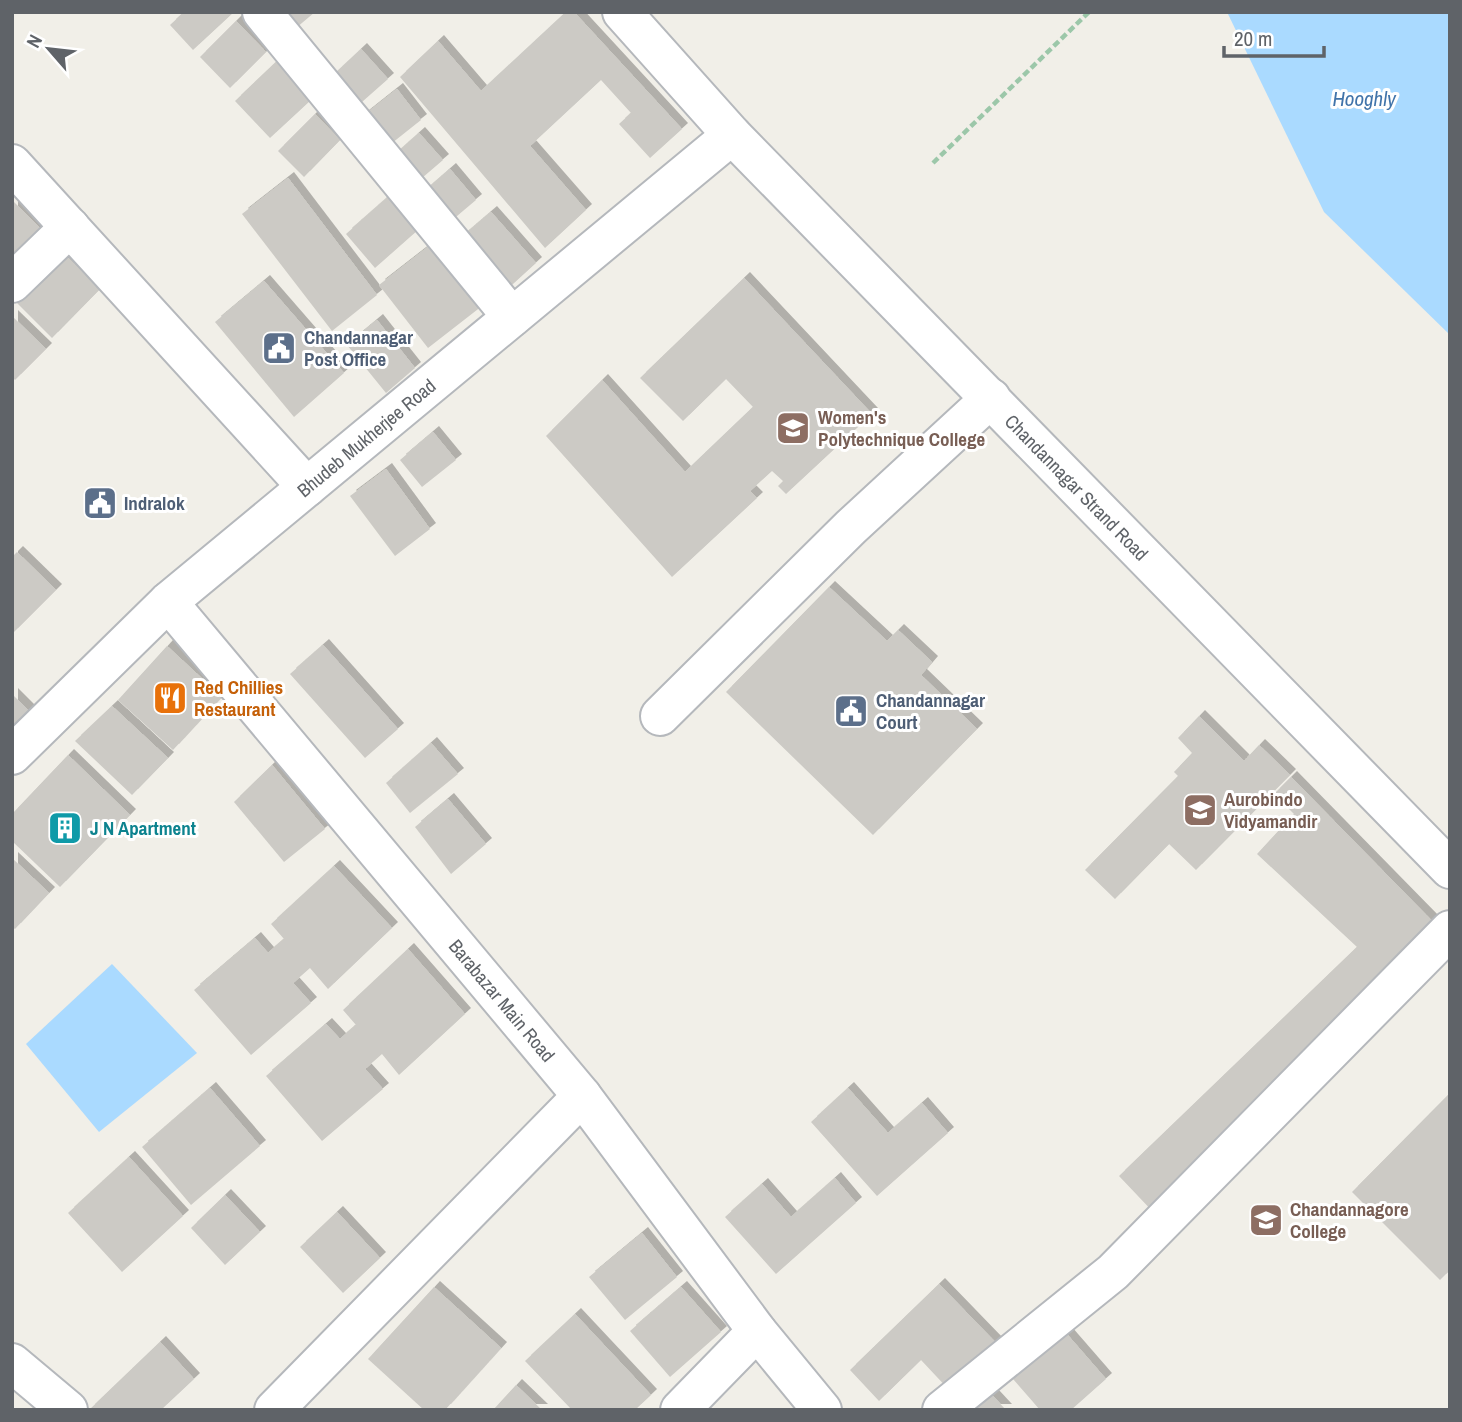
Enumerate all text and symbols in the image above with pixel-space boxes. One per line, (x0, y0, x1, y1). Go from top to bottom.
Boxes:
north arrow (14, 14, 84, 84)
scale bar (1224, 14, 1324, 58)
text: 20 m (1234, 24, 1272, 53)
text: N (20, 30, 48, 52)
water label: Hooghly (1332, 84, 1397, 113)
place label: Chandannagar Post Office (304, 324, 413, 372)
public building icon: Chandannagar Post Office (260, 329, 298, 367)
street label: Bhudeb Mukherjee Road (292, 373, 441, 503)
place label: Women's Polytechnique College (818, 404, 985, 452)
school or university icon: Women's Polytechnique College (774, 409, 812, 447)
street label: Chandannagar Strand Road (999, 409, 1154, 566)
public building icon: Indralok (81, 484, 119, 522)
place label: Indralok (124, 490, 185, 516)
place label: Red Chillies Restaurant (194, 674, 283, 722)
restaurant icon: Red Chillies Restaurant (151, 679, 189, 717)
place label: Chandannagar Court (876, 687, 985, 735)
public building icon: Chandannagar Court (832, 692, 870, 730)
place label: Aurobindo Vidyamandir (1224, 786, 1317, 834)
school or university icon: Aurobindo Vidyamandir (1181, 791, 1219, 829)
building icon: J N Apartment (46, 809, 84, 847)
place label: J N Apartment (90, 815, 196, 841)
street label: Barabazar Main Road (443, 934, 561, 1067)
place label: Chandannagore College (1290, 1196, 1409, 1244)
school or university icon: Chandannagore College (1247, 1201, 1285, 1239)

